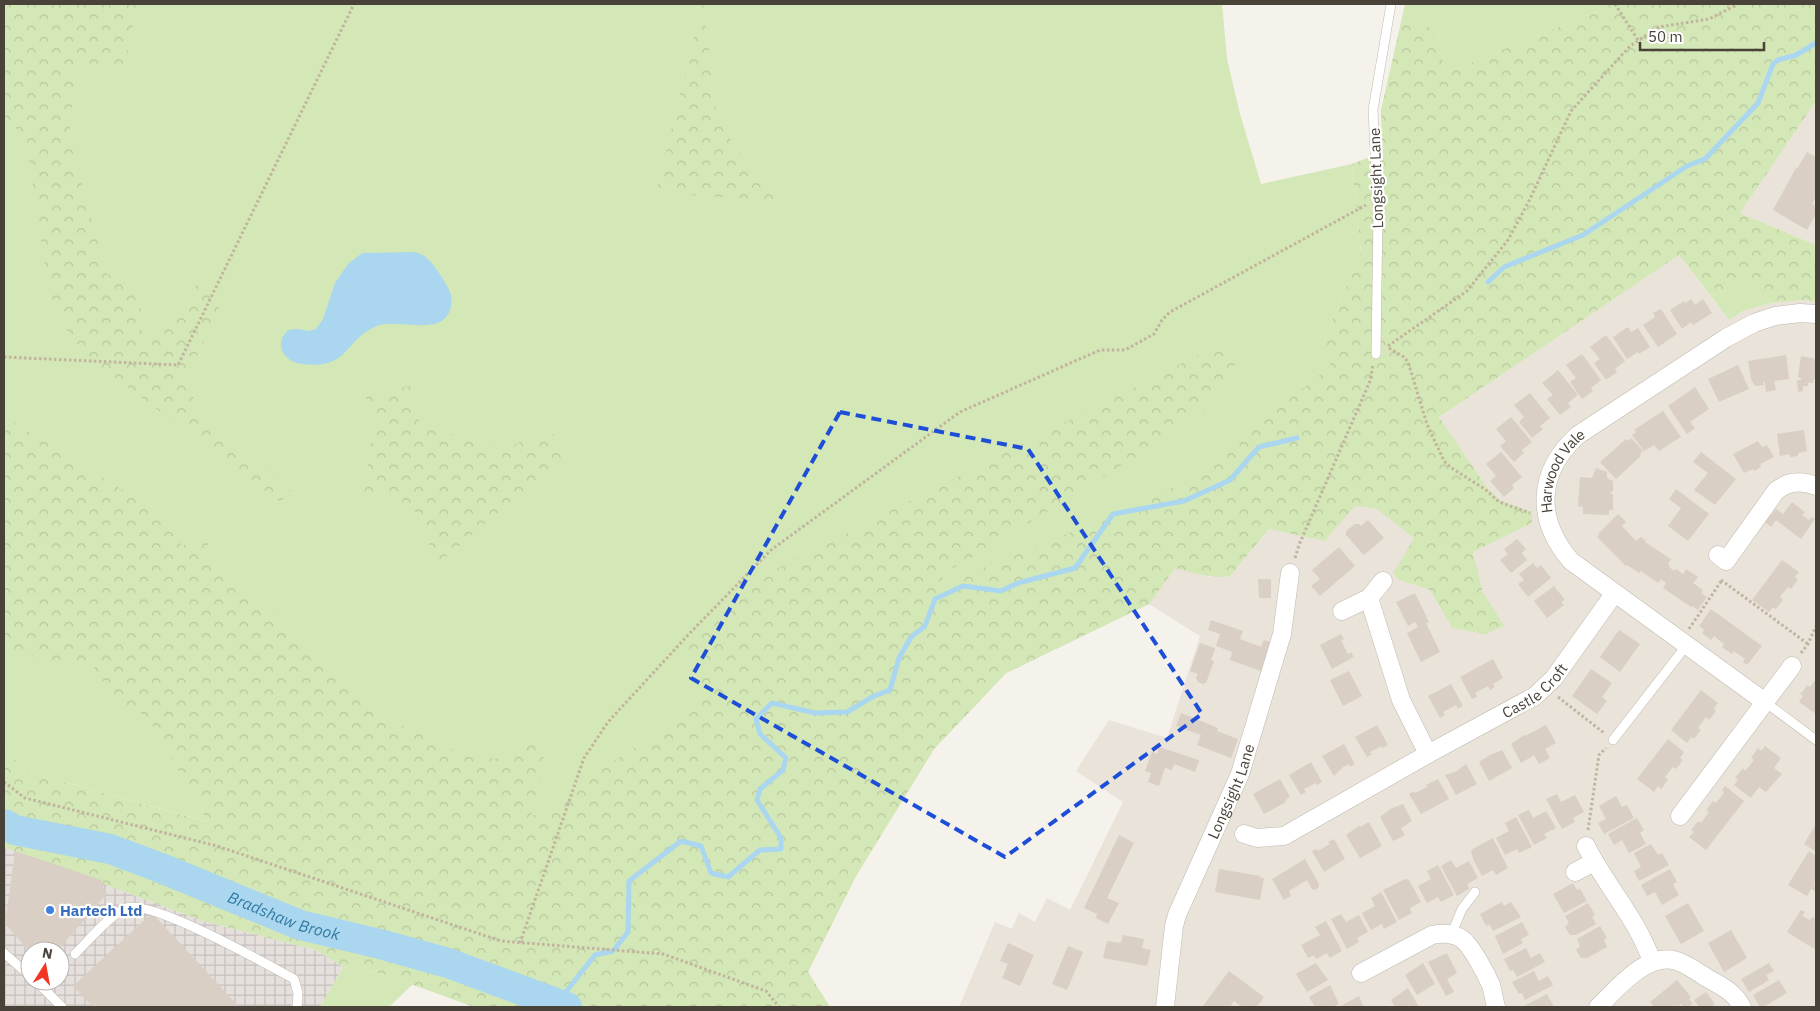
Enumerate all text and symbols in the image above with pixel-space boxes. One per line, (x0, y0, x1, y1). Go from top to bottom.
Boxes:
scale bar (1640, 20, 1764, 52)
text: 50 m (1648, 27, 1683, 46)
street label: Longsight Lane (1365, 127, 1387, 229)
street label: Harwood Vale (1536, 424, 1588, 514)
street label: Castle Croft (1498, 659, 1571, 722)
street label: Longsight Lane (1203, 741, 1258, 842)
water label: Bradshaw Brook (225, 887, 343, 944)
place label: Hartech Ltd (60, 901, 142, 920)
marker: Hartech Ltd (44, 904, 56, 916)
north arrow (20, 941, 70, 991)
text: N (41, 943, 54, 963)

